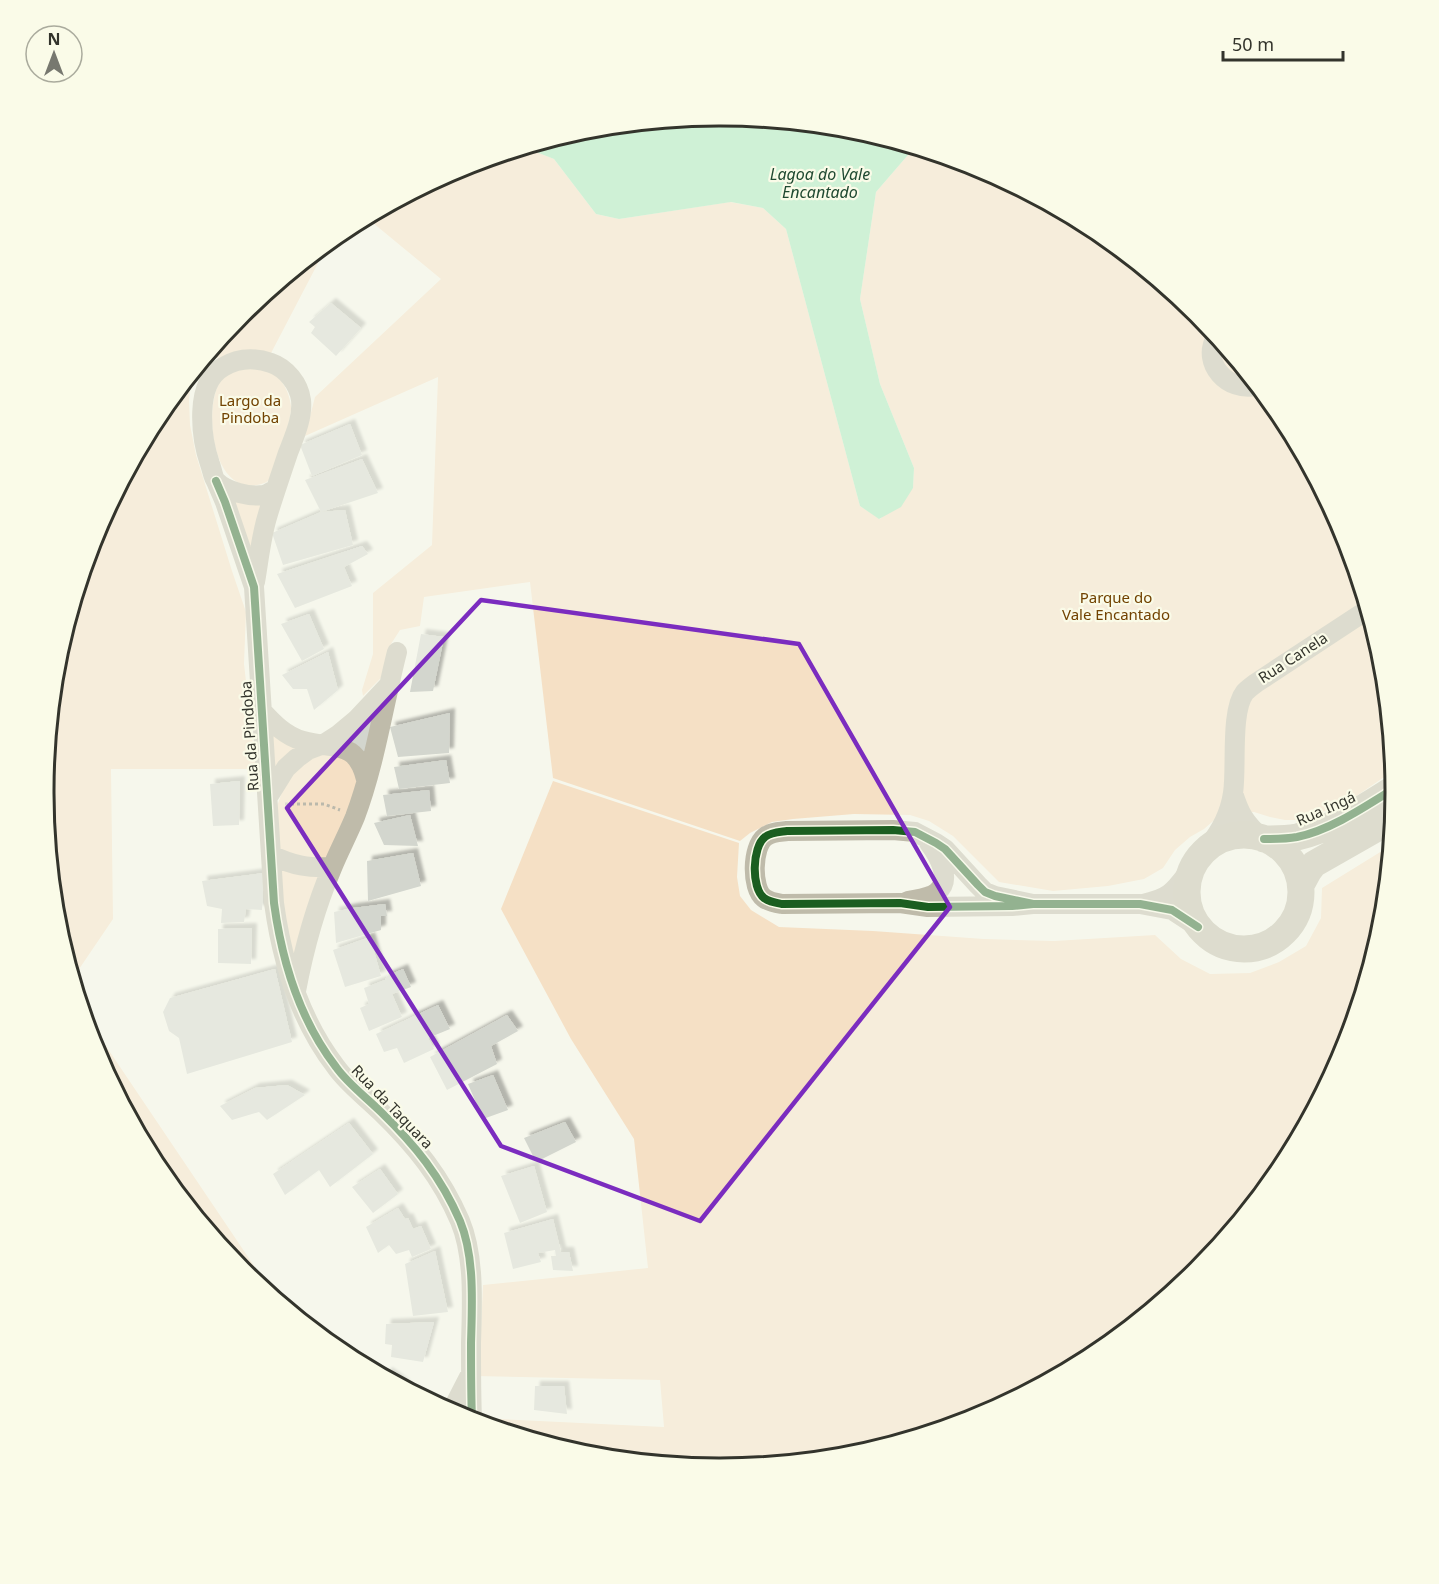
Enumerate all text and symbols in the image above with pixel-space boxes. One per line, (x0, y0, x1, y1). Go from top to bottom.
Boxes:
north arrow (24, 24, 84, 84)
scale bar (1223, 24, 1343, 62)
text: N (47, 28, 61, 50)
text: 50 m (1232, 32, 1274, 56)
water label: Lagoa do Vale Encantado (770, 163, 870, 203)
park label: Largo da Pindoba (219, 390, 281, 427)
park label: Parque do Vale Encantado (1062, 587, 1170, 624)
street label: Rua Canela (1254, 627, 1331, 687)
street label: Rua da Pindoba (235, 680, 263, 792)
street label: Rua Ingá (1293, 786, 1358, 830)
street label: Rua da Taquara (348, 1060, 438, 1153)

